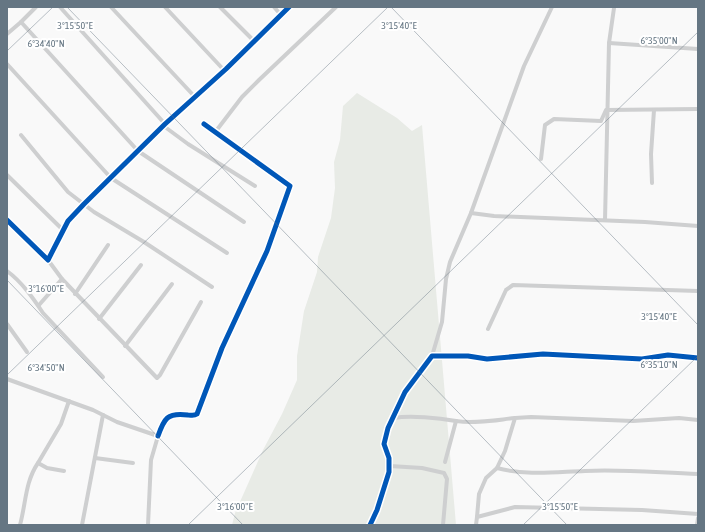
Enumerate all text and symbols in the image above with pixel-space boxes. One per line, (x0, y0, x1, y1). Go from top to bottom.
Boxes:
text: 3°15'50"E (57, 20, 93, 31)
text: 3°15'40"E (381, 20, 417, 31)
text: 6°35'00"N (640, 35, 678, 46)
text: 6°34'40"N (27, 38, 65, 49)
text: 3°16'00"E (28, 283, 64, 294)
text: 3°15'40"E (641, 311, 677, 322)
text: 6°35'10"N (640, 359, 678, 370)
text: 6°34'50"N (27, 362, 65, 373)
text: 3°16'00"E (217, 501, 253, 512)
text: 3°15'50"E (542, 501, 578, 512)

